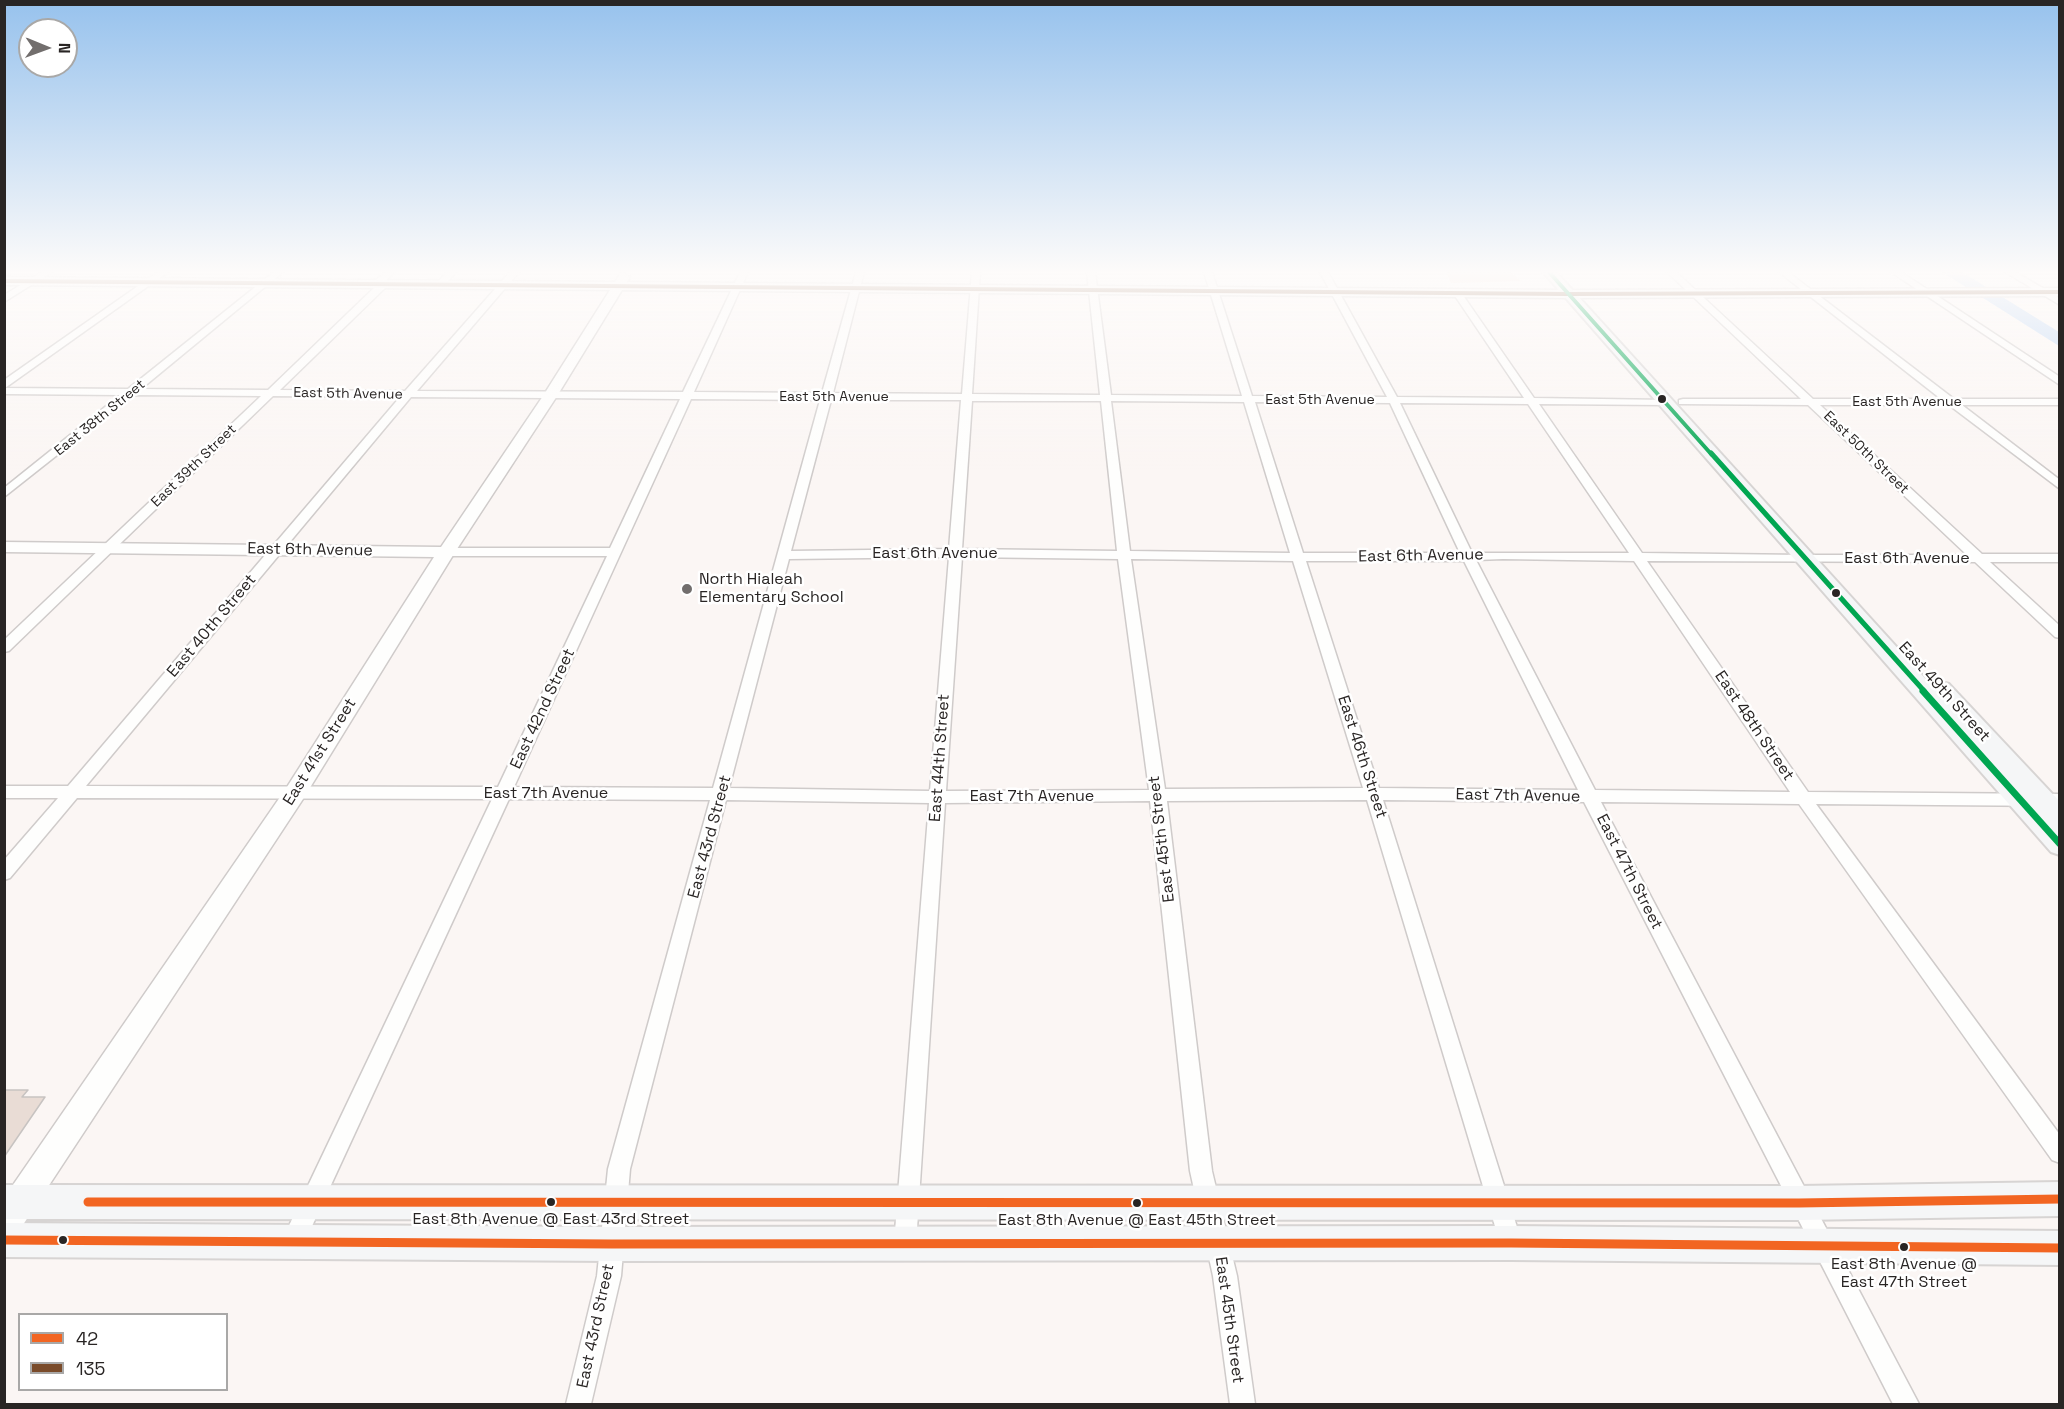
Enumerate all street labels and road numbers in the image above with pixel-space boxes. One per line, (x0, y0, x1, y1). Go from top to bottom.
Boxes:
street label: East 38th Street (51, 376, 149, 460)
street label: East 5th Avenue (293, 385, 403, 403)
street label: East 5th Avenue (779, 389, 889, 405)
street label: East 5th Avenue (1265, 392, 1375, 408)
street label: East 5th Avenue (1852, 394, 1962, 410)
street label: East 50th Street (1820, 408, 1912, 498)
street label: East 39th Street (148, 421, 240, 511)
street label: East 6th Avenue (247, 539, 373, 561)
street label: East 6th Avenue (872, 544, 998, 564)
street label: East 6th Avenue (1358, 545, 1484, 567)
street label: East 6th Avenue (1844, 549, 1970, 569)
street label: East 40th Street (163, 571, 261, 681)
street label: East 49th Street (1894, 638, 1994, 746)
street label: East 42nd Street (507, 646, 579, 772)
street label: East 48th Street (1710, 668, 1798, 784)
street label: East 44th Street (926, 693, 954, 823)
street label: East 46th Street (1333, 693, 1391, 821)
street label: East 41st Street (279, 695, 361, 809)
street label: East 43rd Street (684, 773, 736, 901)
street label: East 45th Street (1145, 774, 1179, 904)
street label: East 7th Avenue (484, 784, 608, 804)
street label: East 7th Avenue (1456, 785, 1580, 807)
street label: East 7th Avenue (970, 787, 1094, 807)
street label: East 47th Street (1592, 811, 1666, 933)
street label: East 45th Street (1211, 1255, 1247, 1385)
street label: East 43rd Street (573, 1262, 619, 1390)

